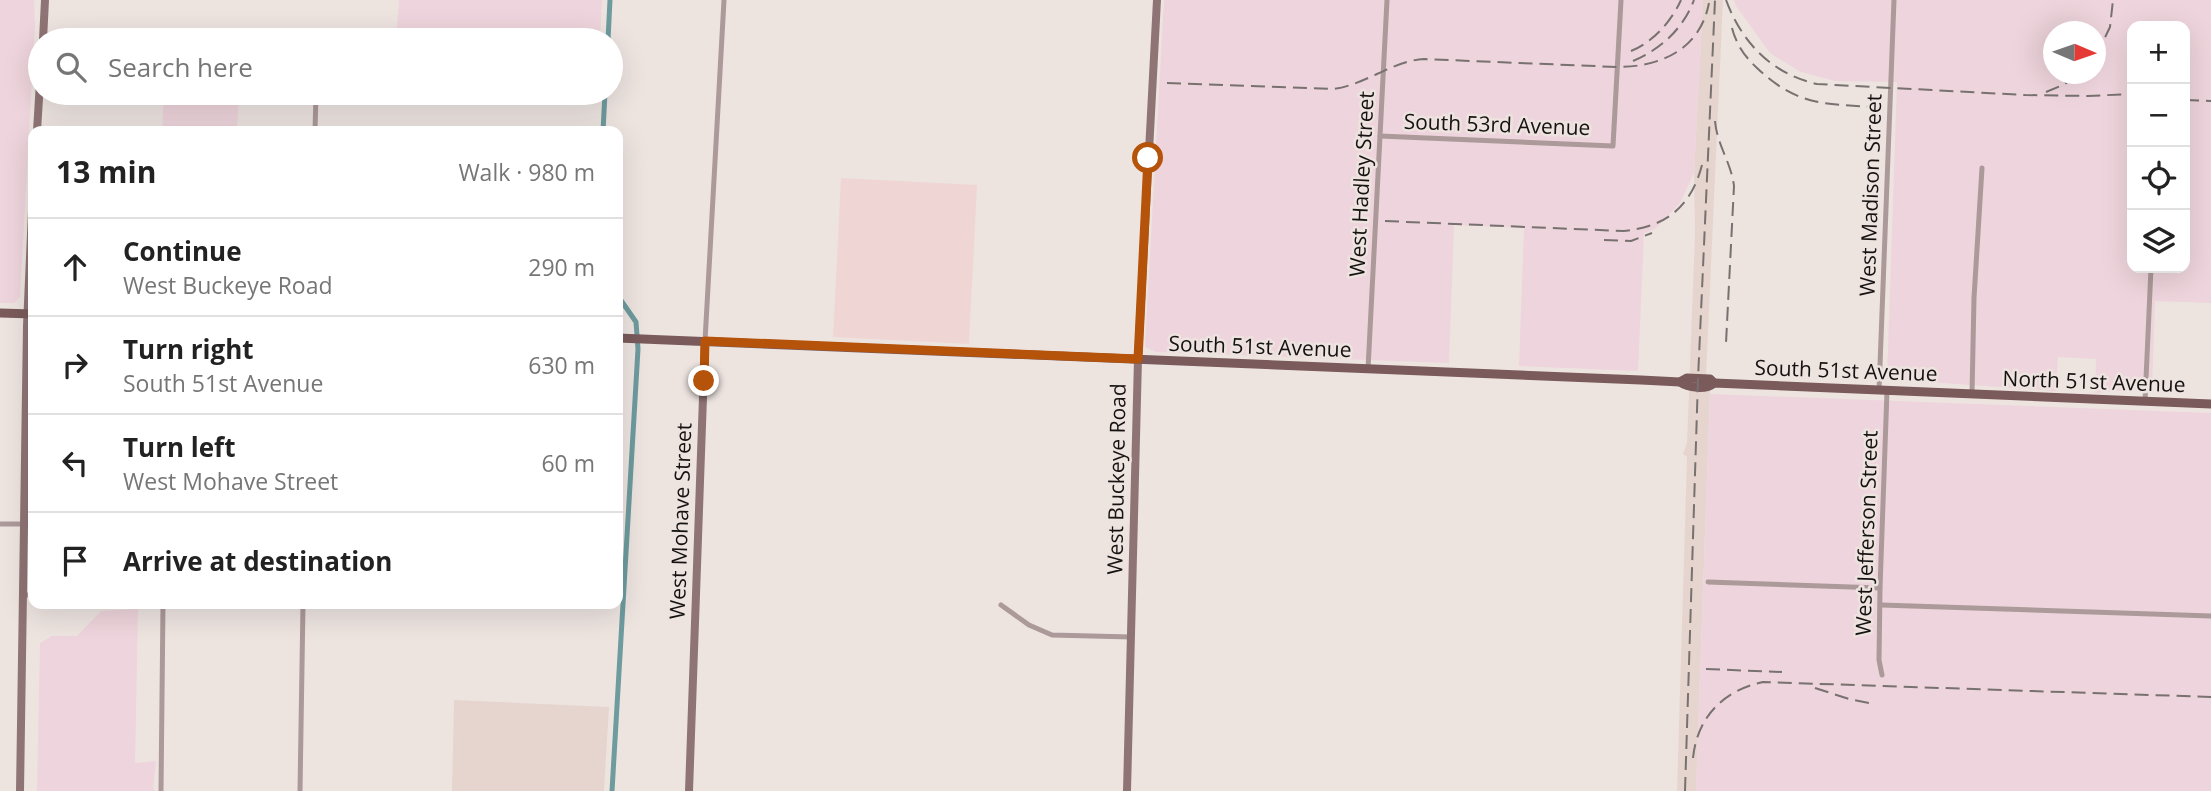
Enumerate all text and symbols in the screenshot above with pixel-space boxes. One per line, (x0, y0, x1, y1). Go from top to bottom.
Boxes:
north arrow (2043, 21, 2106, 84)
map controls (2127, 21, 2190, 273)
button: + (2127, 21, 2190, 84)
search box (28, 28, 623, 105)
icon: search (52, 48, 90, 86)
text: Search here (108, 49, 253, 85)
button: − (2127, 84, 2190, 147)
street label: West Hadley Street (1342, 90, 1380, 277)
street label: West Madison Street (1852, 93, 1888, 297)
street label: South 53rd Avenue (1403, 107, 1591, 141)
route start (1132, 142, 1163, 173)
button: locate (2127, 147, 2190, 210)
text: 13 min (56, 151, 156, 192)
text: Walk · 980 m (458, 156, 595, 188)
button: layers (2127, 210, 2190, 273)
text: Continue (123, 233, 242, 269)
icon: ahead (56, 248, 94, 286)
text: 290 m (528, 251, 595, 283)
text: West Buckeye Road (123, 269, 333, 301)
street label: South 51st Avenue (1168, 329, 1352, 363)
text: Turn right (123, 331, 254, 367)
icon: right (56, 346, 94, 384)
text: 630 m (528, 349, 595, 381)
street label: South 51st Avenue (1754, 353, 1938, 387)
street label: North 51st Avenue (2002, 364, 2186, 398)
route end (688, 365, 719, 396)
text: South 51st Avenue (123, 367, 323, 399)
street label: West Buckeye Road (1100, 383, 1132, 575)
street label: West Mohave Street (663, 422, 697, 620)
text: Turn left (123, 429, 235, 465)
street label: West Jefferson Street (1848, 430, 1884, 636)
icon: left (56, 444, 94, 482)
text: 60 m (541, 447, 595, 479)
text: West Mohave Street (123, 465, 338, 497)
icon: arrive (56, 542, 94, 580)
text: Arrive at destination (123, 543, 392, 579)

